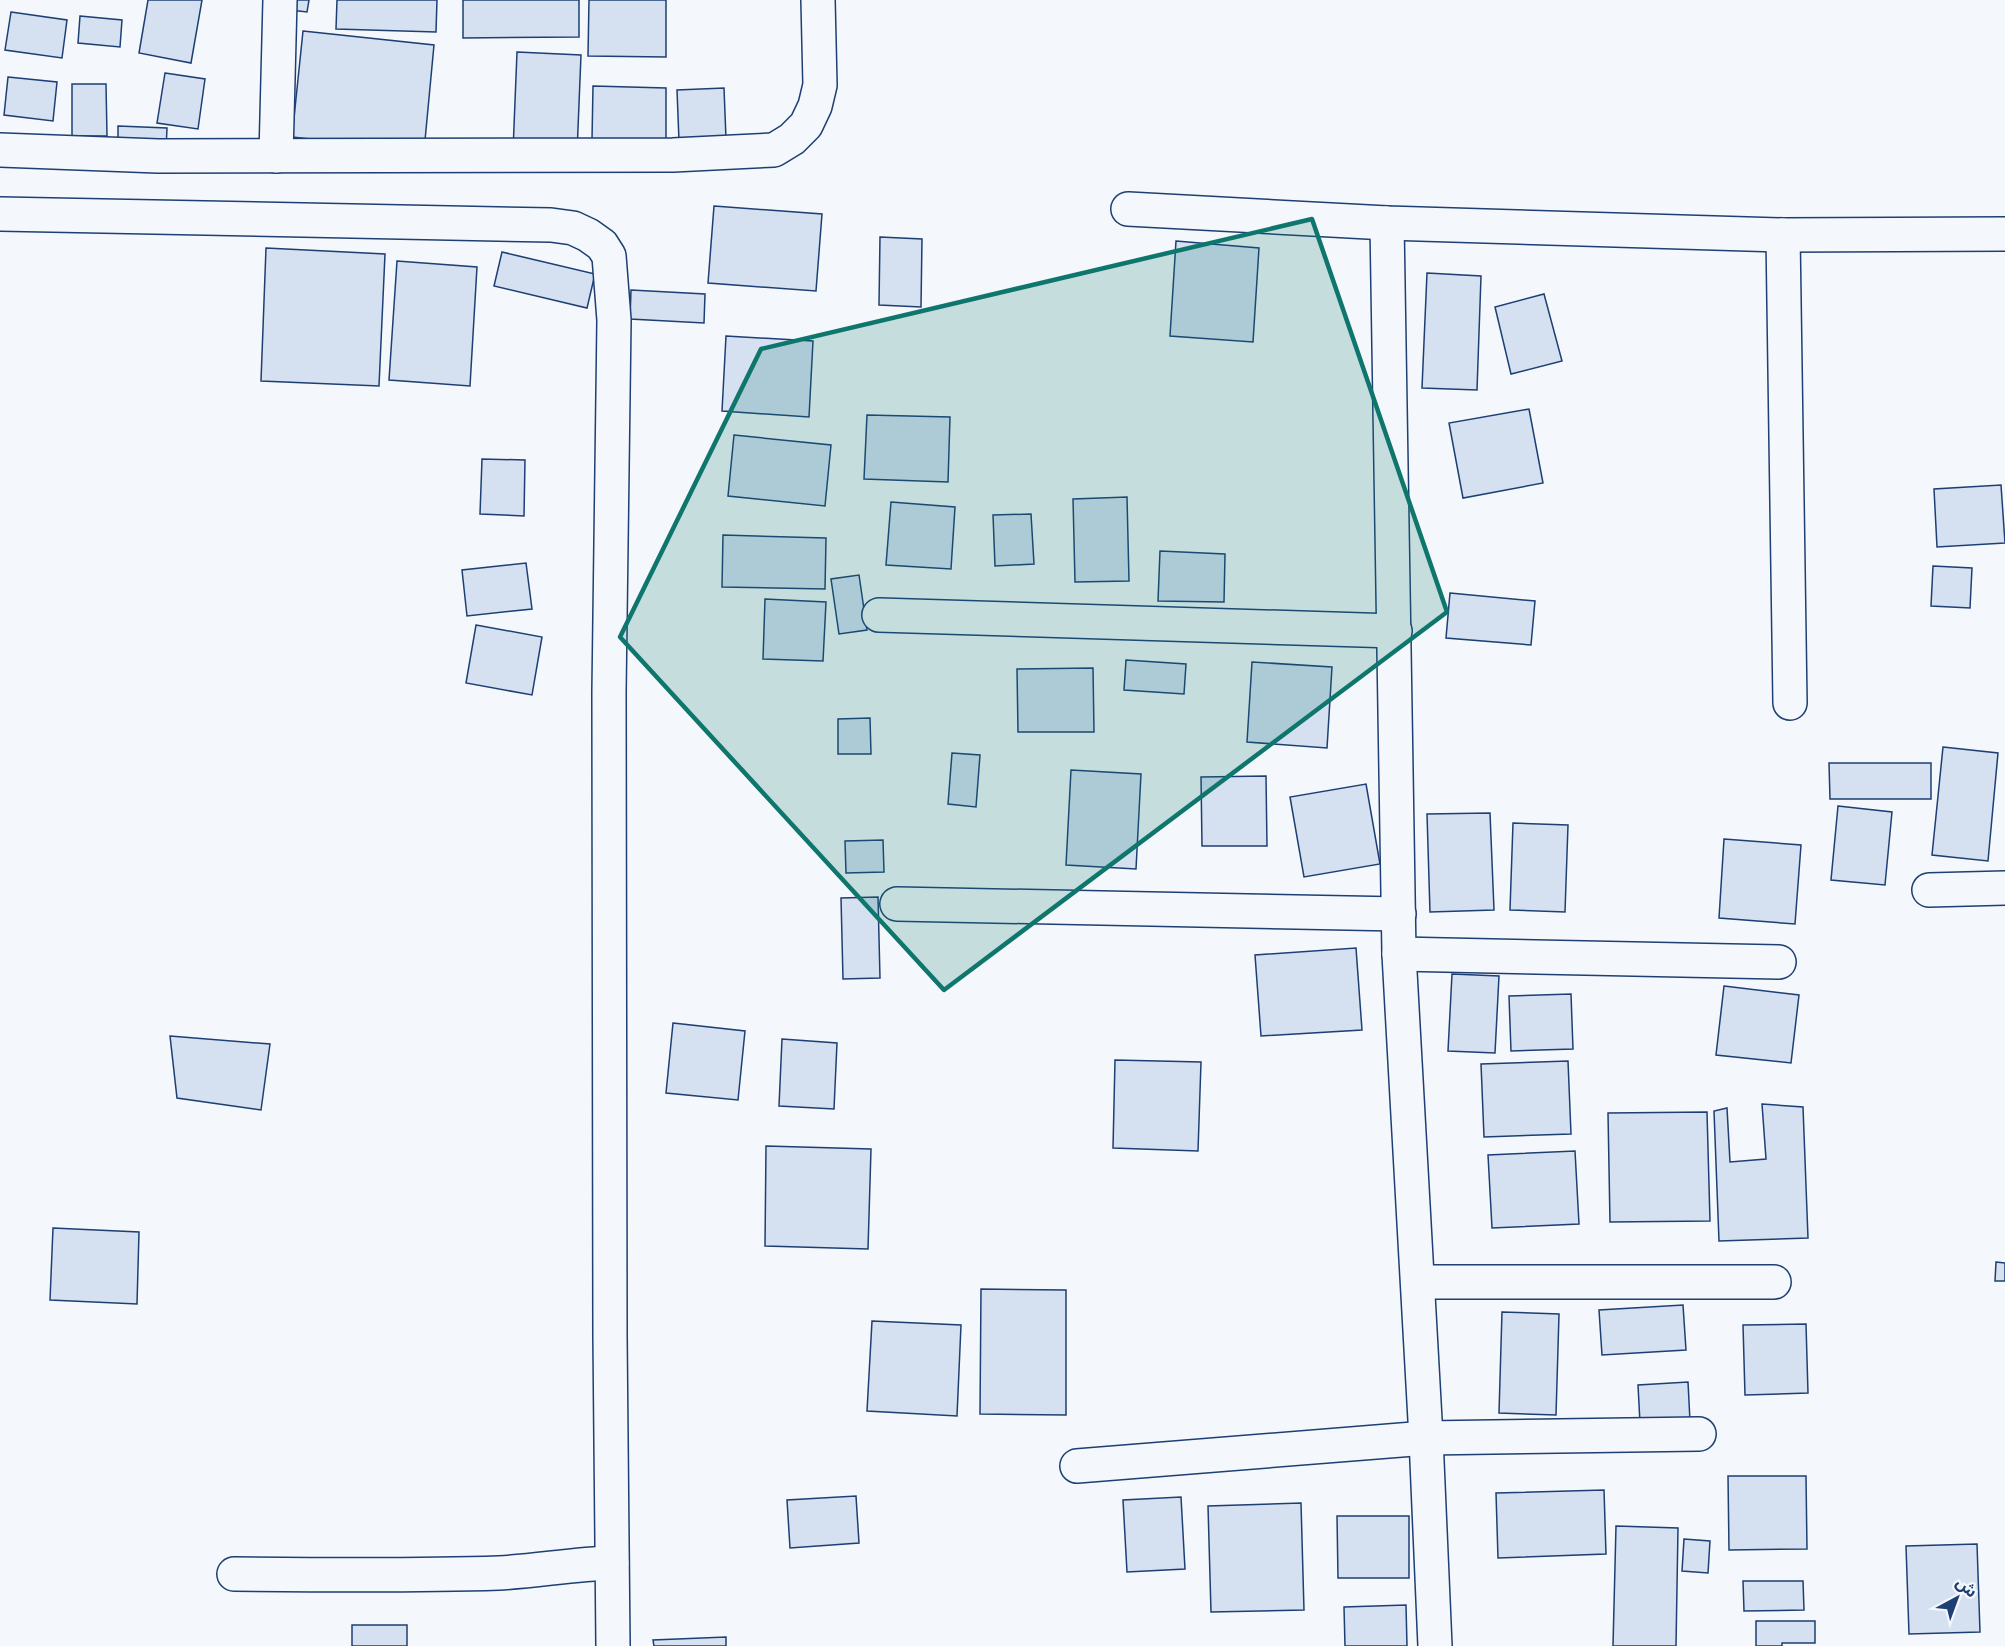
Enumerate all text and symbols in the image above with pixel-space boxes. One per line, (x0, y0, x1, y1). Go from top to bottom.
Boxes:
north arrow (1927, 1568, 1987, 1628)
text: ش (1951, 1571, 1982, 1602)

